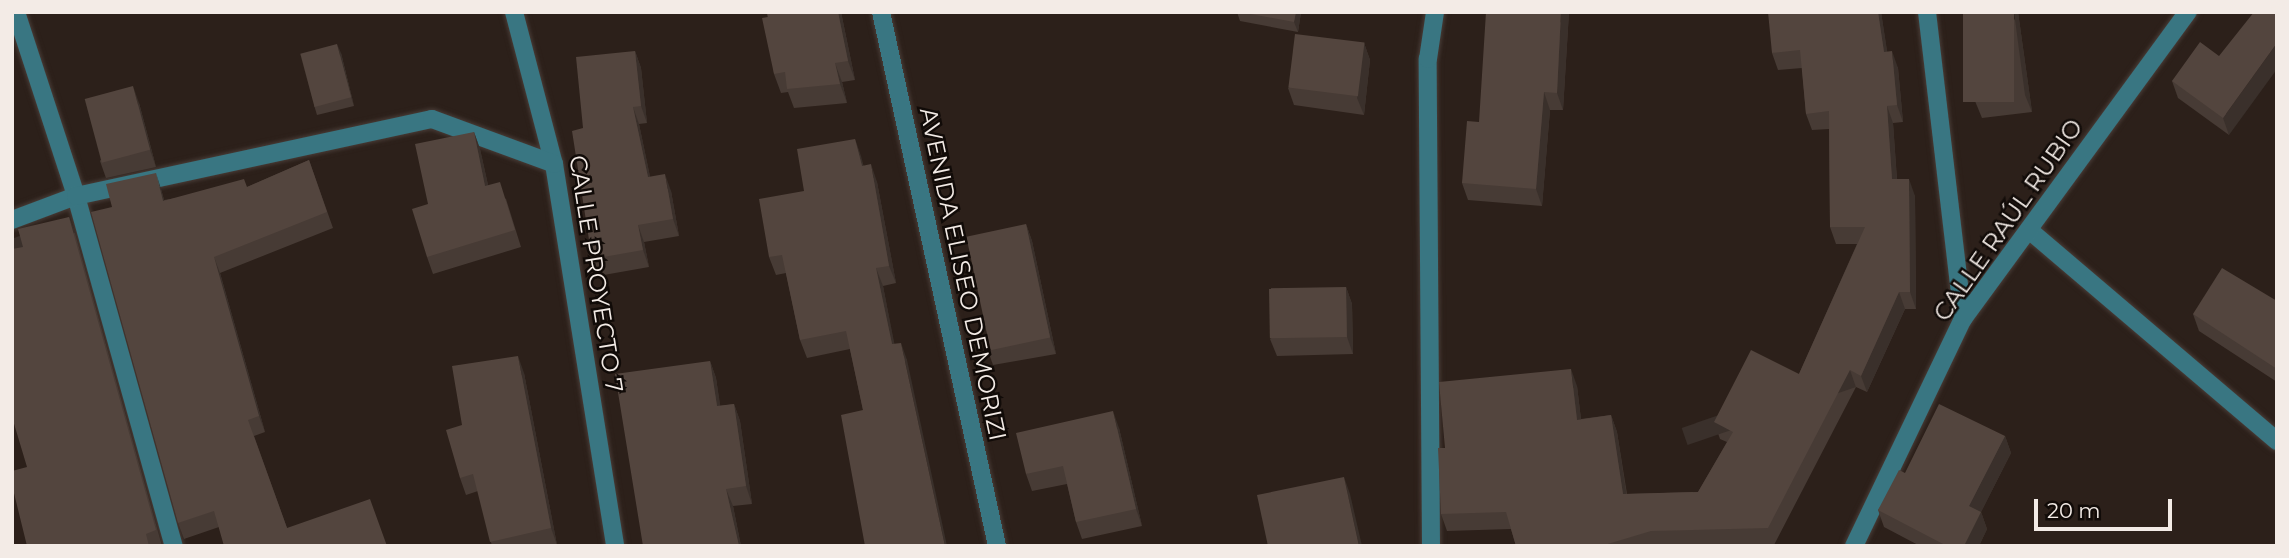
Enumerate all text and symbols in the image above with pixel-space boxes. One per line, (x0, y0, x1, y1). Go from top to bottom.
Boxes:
street label: AVENIDA ELISEO DEMORIZI (914, 105, 1012, 443)
street label: CALLE RAÚL RUBIO (1927, 113, 2089, 327)
street label: CALLE PROYECTO 7 (563, 153, 629, 395)
scale bar (2037, 484, 2175, 528)
text: 20 m (2047, 498, 2101, 523)

